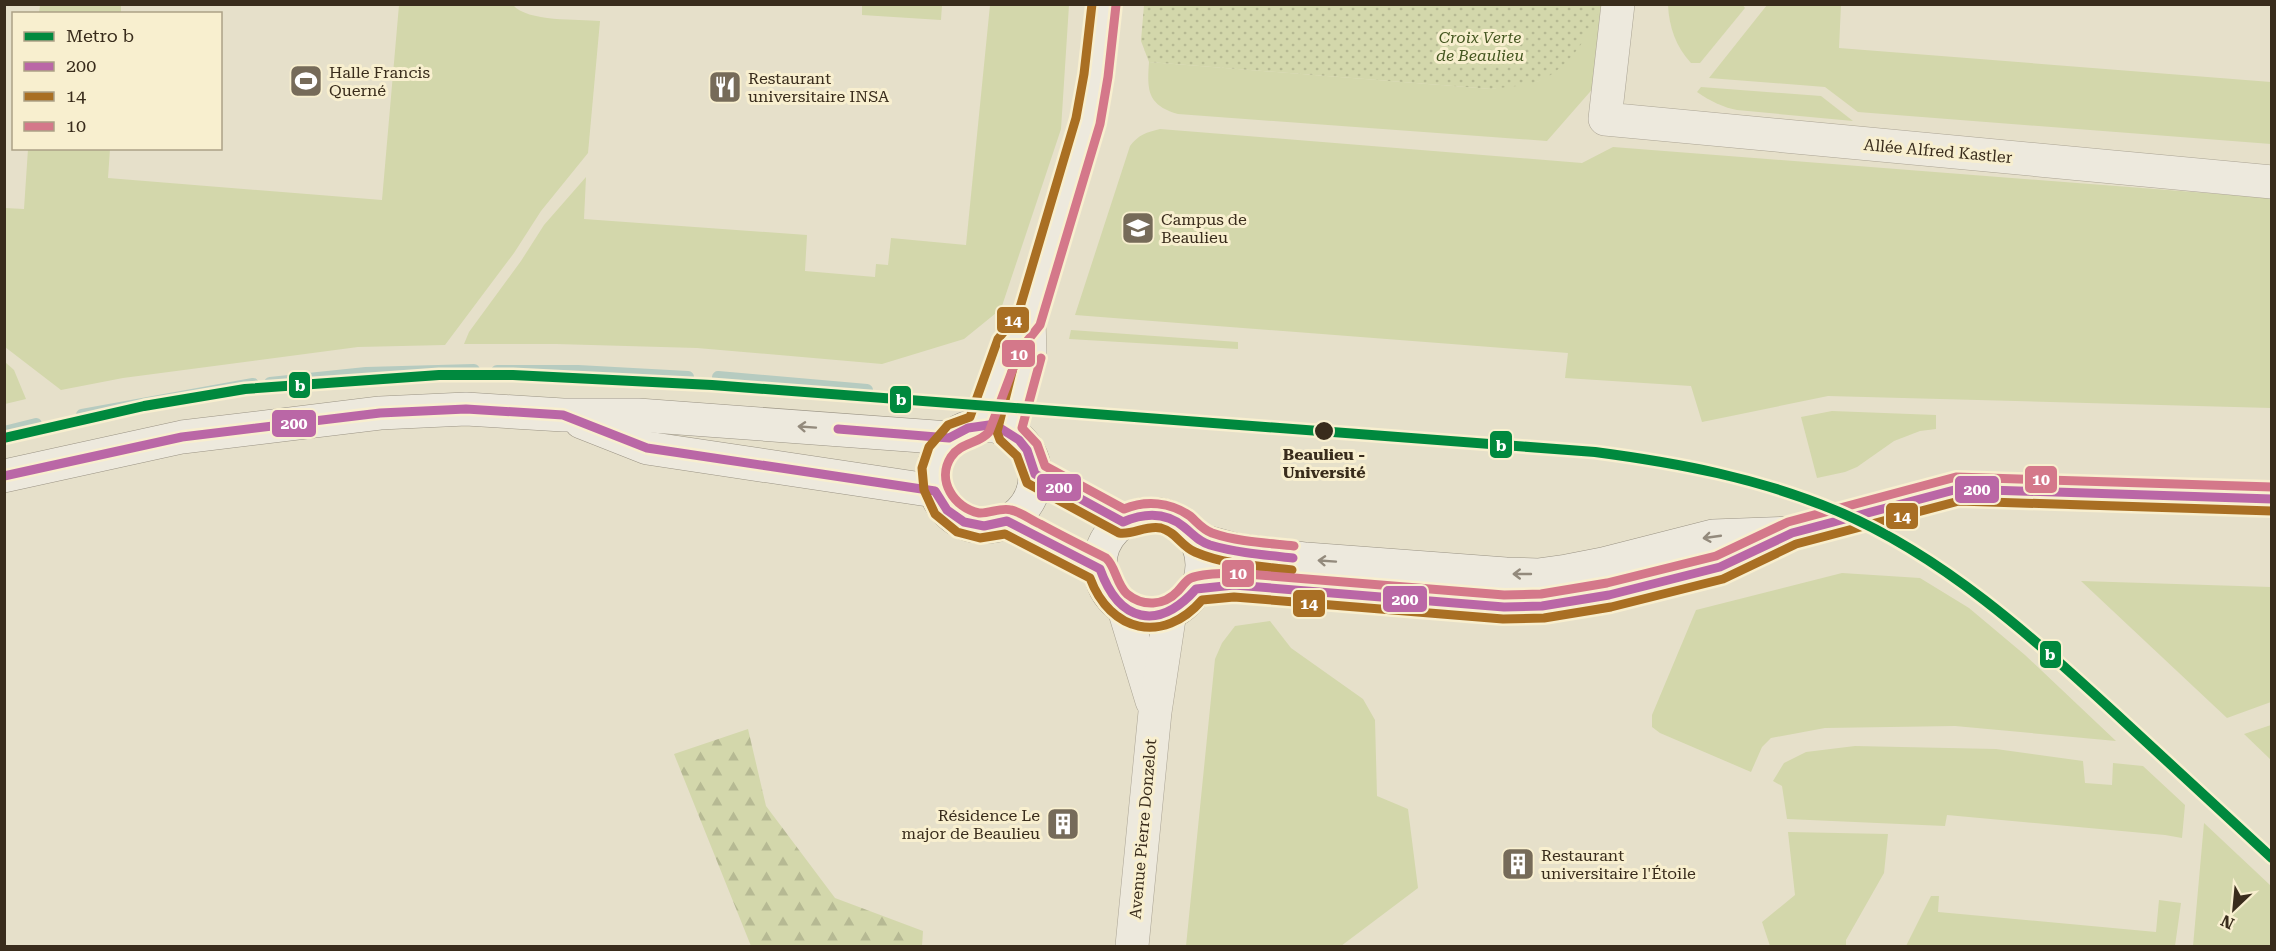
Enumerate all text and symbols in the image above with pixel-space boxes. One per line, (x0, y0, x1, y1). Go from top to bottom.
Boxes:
legend (12, 12, 222, 150)
text: Metro b (66, 25, 134, 46)
park label: Croix Verte de Beaulieu (1436, 28, 1524, 65)
text: 200 (66, 55, 96, 76)
sports icon: Halle Francis Querné (288, 63, 324, 99)
place label: Halle Francis Querné (329, 63, 431, 100)
restaurant icon: Restaurant universitaire INSA (707, 69, 743, 105)
place label: Restaurant universitaire INSA (748, 69, 890, 106)
text: 14 (66, 85, 86, 106)
text: 10 (66, 115, 86, 136)
street label: Allée Alfred Kastler (1863, 135, 2014, 167)
school or university icon: Campus de Beaulieu (1120, 210, 1156, 246)
place label: Campus de Beaulieu (1161, 210, 1247, 247)
line badge: 14 (996, 306, 1030, 334)
text: 14 (1004, 311, 1022, 330)
line badge: 10 (1001, 339, 1036, 368)
text: 10 (1010, 345, 1028, 364)
line badge: b (288, 371, 311, 399)
text: b (295, 376, 306, 395)
line badge: b (889, 385, 912, 414)
text: b (896, 390, 907, 409)
line badge: 200 (271, 409, 317, 438)
text: 200 (281, 414, 307, 433)
marker: Beaulieu - Université (1313, 420, 1335, 442)
one-way arrow (798, 422, 818, 433)
line badge: b (1489, 430, 1513, 459)
text: b (1496, 436, 1507, 455)
place label: Beaulieu - Université (1282, 445, 1366, 482)
line badge: 10 (2024, 465, 2058, 494)
text: 10 (2032, 470, 2050, 489)
line badge: 200 (1036, 473, 1082, 502)
line badge: 200 (1954, 475, 2000, 504)
text: 200 (1046, 478, 1072, 497)
text: 200 (1964, 480, 1990, 499)
line badge: 14 (1885, 502, 1919, 530)
text: 14 (1893, 507, 1911, 526)
one-way arrow (1703, 532, 1723, 543)
one-way arrow (1318, 555, 1338, 566)
line badge: 10 (1221, 559, 1255, 588)
text: 10 (1229, 564, 1247, 583)
one-way arrow (1512, 568, 1532, 580)
line badge: 200 (1382, 585, 1428, 613)
line badge: 14 (1292, 589, 1326, 618)
text: 200 (1392, 590, 1418, 609)
text: 14 (1300, 594, 1318, 613)
line badge: b (2039, 640, 2062, 669)
text: b (2045, 645, 2056, 664)
street label: Avenue Pierre Donzelot (1126, 738, 1160, 920)
place label: Résidence Le major de Beaulieu (902, 806, 1040, 843)
building icon: Résidence Le major de Beaulieu (1045, 806, 1081, 842)
building icon: Restaurant universitaire l'Étoile (1500, 846, 1536, 882)
place label: Restaurant universitaire l'Étoile (1541, 846, 1696, 883)
north arrow (2204, 879, 2264, 939)
text: N (2218, 911, 2237, 933)

